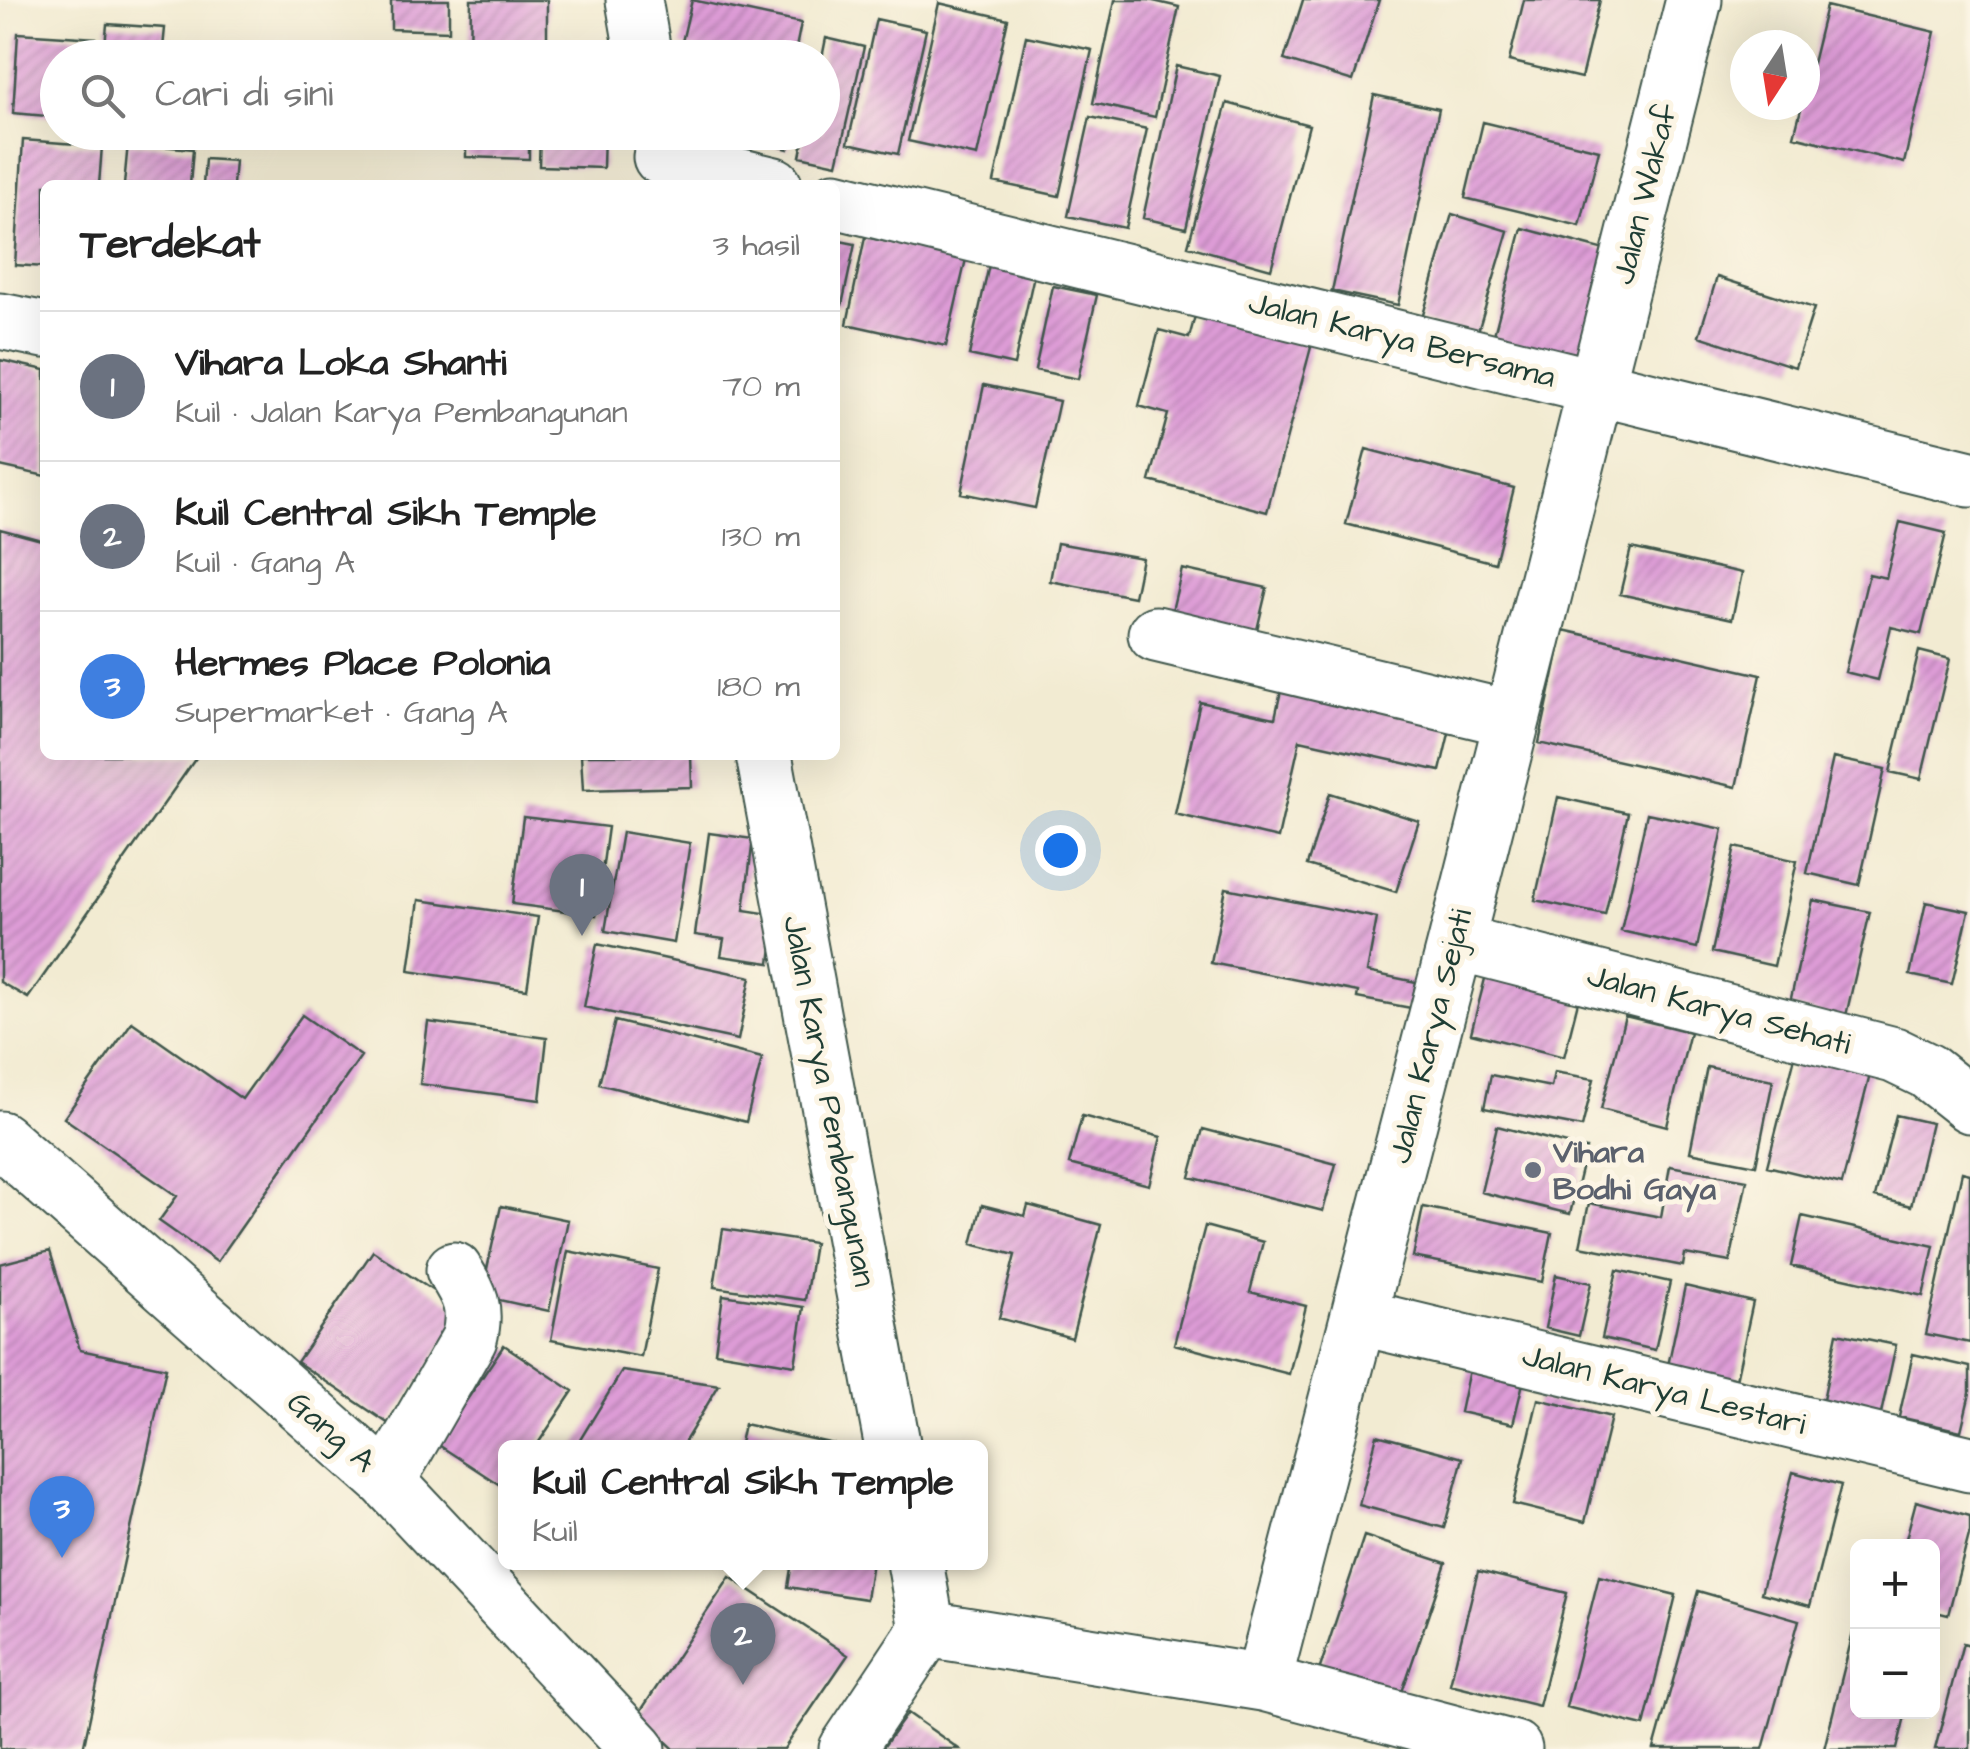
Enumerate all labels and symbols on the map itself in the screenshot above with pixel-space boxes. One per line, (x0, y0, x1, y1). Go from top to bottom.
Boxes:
north arrow (1730, 30, 1820, 120)
street label: Jalan Wakaf (1601, 99, 1689, 289)
street label: Jalan Karya Bersama (1244, 280, 1560, 400)
your location (1035, 825, 1086, 876)
pin: 1 (550, 854, 614, 936)
street label: Jalan Karya Sejati (1378, 904, 1484, 1168)
street label: Jalan Karya Pembangunan (771, 912, 887, 1290)
street label: Jalan Karya Sehati (1582, 953, 1856, 1067)
place label: Vihara Bodhi Gaya (1552, 1130, 1717, 1213)
marker: Vihara Bodhi Gaya (1522, 1159, 1544, 1181)
street label: Jalan Karya Lestari (1518, 1333, 1811, 1447)
street label: Gang A (277, 1381, 385, 1483)
pin: 3 (30, 1476, 94, 1558)
pin: 2 (710, 1602, 776, 1685)

